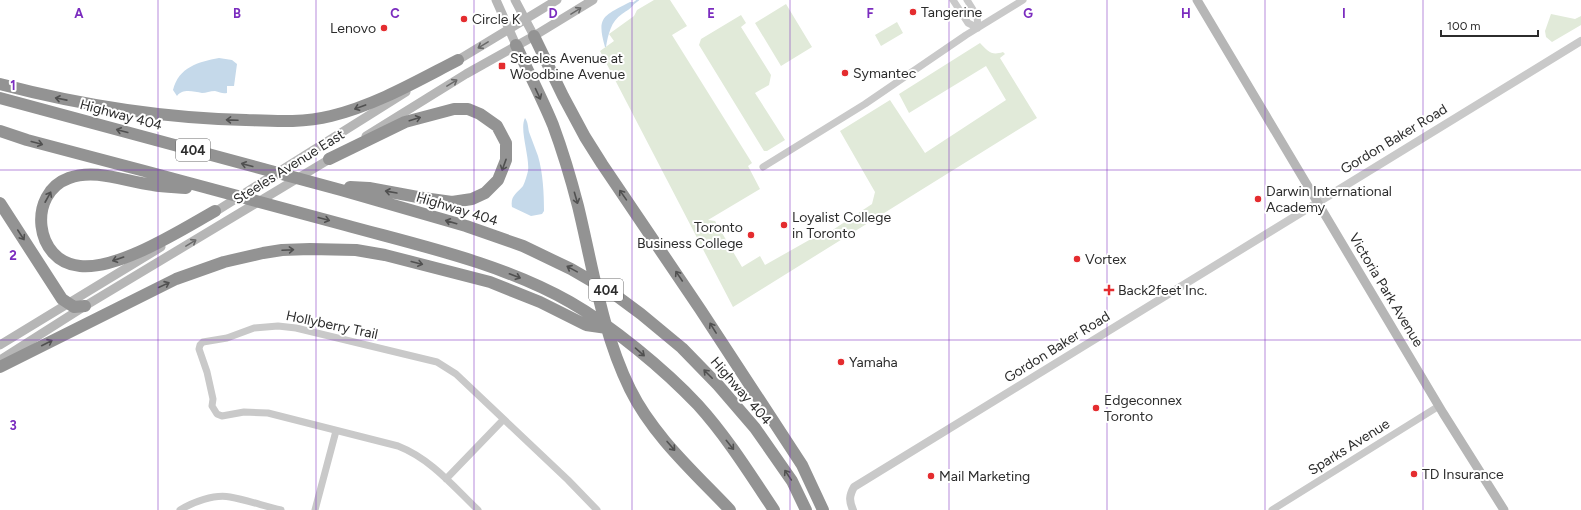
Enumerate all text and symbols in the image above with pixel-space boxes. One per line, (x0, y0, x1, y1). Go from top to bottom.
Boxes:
place label: Tangerine (921, 4, 982, 21)
text: A (74, 6, 84, 21)
text: B (233, 6, 241, 21)
text: C (390, 6, 400, 21)
text: D (548, 6, 558, 21)
one-way arrow (570, 6, 582, 14)
text: E (707, 6, 715, 21)
text: F (866, 6, 874, 21)
text: G (1023, 6, 1033, 21)
text: H (1181, 6, 1191, 21)
text: I (1342, 6, 1346, 21)
marker: Tangerine (908, 7, 918, 17)
place label: Circle K (472, 11, 521, 28)
scale bar (1441, 12, 1538, 38)
marker: Circle K (459, 14, 469, 24)
text: 100 m (1447, 19, 1481, 33)
place label: Lenovo (330, 20, 376, 37)
marker: Lenovo (379, 23, 389, 33)
one-way arrow (478, 41, 490, 49)
place label: Steeles Avenue at Woodbine Avenue (510, 50, 625, 83)
marker: Steeles Avenue at Woodbine Avenue (497, 61, 507, 71)
place label: Symantec (853, 65, 917, 82)
marker: Symantec (840, 68, 850, 78)
text: 1 (10, 78, 16, 93)
one-way arrow (446, 78, 458, 86)
one-way arrow (535, 87, 542, 99)
one-way arrow (55, 94, 68, 102)
street label: Highway 404 (78, 96, 164, 134)
street label: Gordon Baker Road (1338, 100, 1450, 178)
one-way arrow (354, 104, 366, 112)
one-way arrow (409, 115, 422, 122)
one-way arrow (226, 116, 239, 124)
street label: Steeles Avenue East (230, 126, 348, 208)
one-way arrow (115, 127, 128, 134)
one-way arrow (30, 139, 43, 147)
road number: 404 (176, 139, 210, 161)
one-way arrow (499, 159, 507, 171)
one-way arrow (241, 161, 254, 168)
place label: Darwin International Academy (1266, 183, 1392, 216)
one-way arrow (385, 188, 398, 196)
street label: Highway 404 (414, 188, 500, 230)
one-way arrow (619, 190, 627, 201)
one-way arrow (44, 191, 52, 203)
one-way arrow (573, 191, 580, 204)
marker: Darwin International Academy (1253, 194, 1263, 204)
place label: Loyalist College in Toronto (792, 209, 891, 242)
one-way arrow (317, 216, 330, 223)
one-way arrow (445, 217, 458, 225)
place label: Toronto Business College (637, 219, 743, 252)
marker: Loyalist College in Toronto (779, 220, 789, 230)
one-way arrow (17, 230, 26, 241)
marker: Toronto Business College (746, 230, 756, 240)
street label: Victoria Park Avenue (1345, 230, 1427, 350)
one-way arrow (185, 239, 197, 247)
one-way arrow (281, 246, 294, 253)
text: 2 (9, 248, 17, 263)
place label: Vortex (1085, 251, 1127, 268)
marker: Vortex (1072, 254, 1082, 264)
one-way arrow (112, 256, 124, 264)
one-way arrow (410, 259, 423, 267)
one-way arrow (566, 265, 578, 273)
one-way arrow (675, 271, 683, 282)
one-way arrow (508, 273, 520, 281)
road number: 404 (589, 279, 623, 301)
one-way arrow (158, 281, 170, 288)
place label: Back2feet Inc. (1118, 282, 1207, 299)
marker: Back2feet Inc. (1103, 284, 1115, 296)
street label: Hollyberry Trail (284, 307, 380, 343)
street label: Gordon Baker Road (1001, 308, 1113, 386)
one-way arrow (708, 322, 716, 334)
one-way arrow (41, 339, 53, 346)
one-way arrow (634, 347, 644, 356)
street label: Highway 404 (707, 353, 775, 429)
place label: Yamaha (849, 354, 898, 371)
marker: Yamaha (836, 357, 846, 367)
one-way arrow (703, 369, 713, 379)
place label: Edgeconnex Toronto (1104, 392, 1182, 425)
marker: Edgeconnex Toronto (1091, 403, 1101, 413)
street label: Sparks Avenue (1305, 415, 1393, 479)
text: 3 (9, 418, 17, 433)
one-way arrow (725, 440, 734, 451)
one-way arrow (666, 441, 675, 451)
place label: TD Insurance (1422, 466, 1504, 483)
place label: Mail Marketing (939, 468, 1030, 485)
marker: TD Insurance (1409, 469, 1419, 479)
one-way arrow (784, 470, 792, 481)
marker: Mail Marketing (926, 471, 936, 481)

